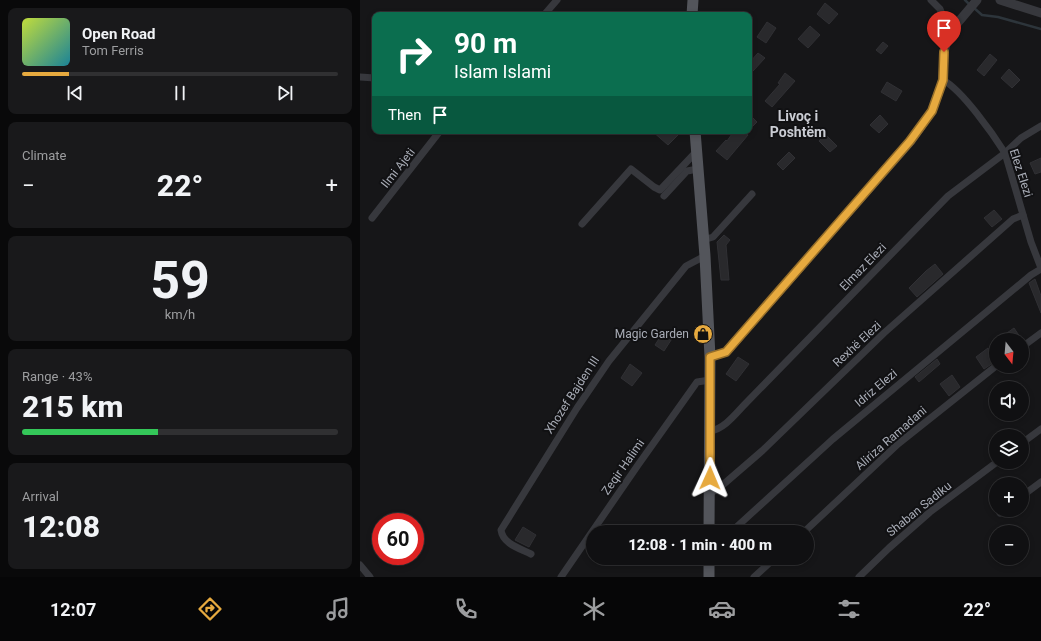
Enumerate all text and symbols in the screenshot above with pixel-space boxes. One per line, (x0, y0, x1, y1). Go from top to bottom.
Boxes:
pin (927, 11, 961, 52)
icon: arrive (933, 17, 955, 39)
text: Open Road (82, 25, 156, 43)
text: 90 m (454, 27, 517, 60)
icon: right (388, 28, 440, 80)
text: Tom Ferris (82, 43, 144, 58)
text: Islam Islami (454, 61, 551, 82)
icon: previous (64, 82, 86, 104)
icon: pause (169, 82, 191, 104)
icon: next (274, 82, 296, 104)
icon: arrive (429, 104, 451, 126)
text: Then (388, 106, 421, 124)
district label: Livoç i Poshtëm (770, 108, 826, 140)
street label: Ilmi Ajeti (378, 145, 418, 191)
street label: Elez Elezi (1007, 147, 1035, 199)
text: Climate (22, 148, 66, 163)
text: 22° (157, 168, 203, 203)
text: − (22, 173, 35, 198)
text: + (326, 173, 338, 198)
street label: Elmaz Elezi (837, 240, 889, 294)
text: 59 (150, 250, 210, 311)
text: km/h (165, 307, 195, 322)
street label: Rexhë Elezi (830, 318, 884, 370)
shop icon: Magic Garden (692, 323, 714, 345)
place label: Magic Garden (615, 327, 689, 341)
north arrow (989, 333, 1029, 373)
map controls (989, 333, 1029, 565)
street label: Xhozef Bajden III (542, 354, 602, 436)
street label: Idriz Elezi (852, 366, 900, 410)
text: Range · 43% (22, 369, 92, 384)
button: sound (989, 381, 1029, 421)
text: 215 km (22, 389, 124, 424)
street label: Aliriza Ramadani (852, 403, 930, 473)
button: layers (989, 429, 1029, 469)
street label: Zeqir Halimi (599, 436, 647, 497)
position arrow (689, 457, 731, 499)
button: + (989, 477, 1029, 517)
street label: Shaban Sadiku (884, 479, 954, 539)
text: Arrival (22, 489, 59, 504)
text: 12:08 (22, 509, 100, 544)
speed limit sign: 60 (372, 513, 424, 565)
button: − (989, 525, 1029, 565)
text: 12:08 · 1 min · 400 m (628, 536, 772, 554)
icon: directions (196, 595, 224, 623)
icon: music (324, 595, 352, 623)
icon: phone (452, 595, 480, 623)
icon: climate (580, 595, 608, 623)
icon: car (708, 595, 736, 623)
icon: filters (835, 595, 863, 623)
text: 12:07 (50, 599, 96, 620)
text: 22° (963, 599, 991, 620)

